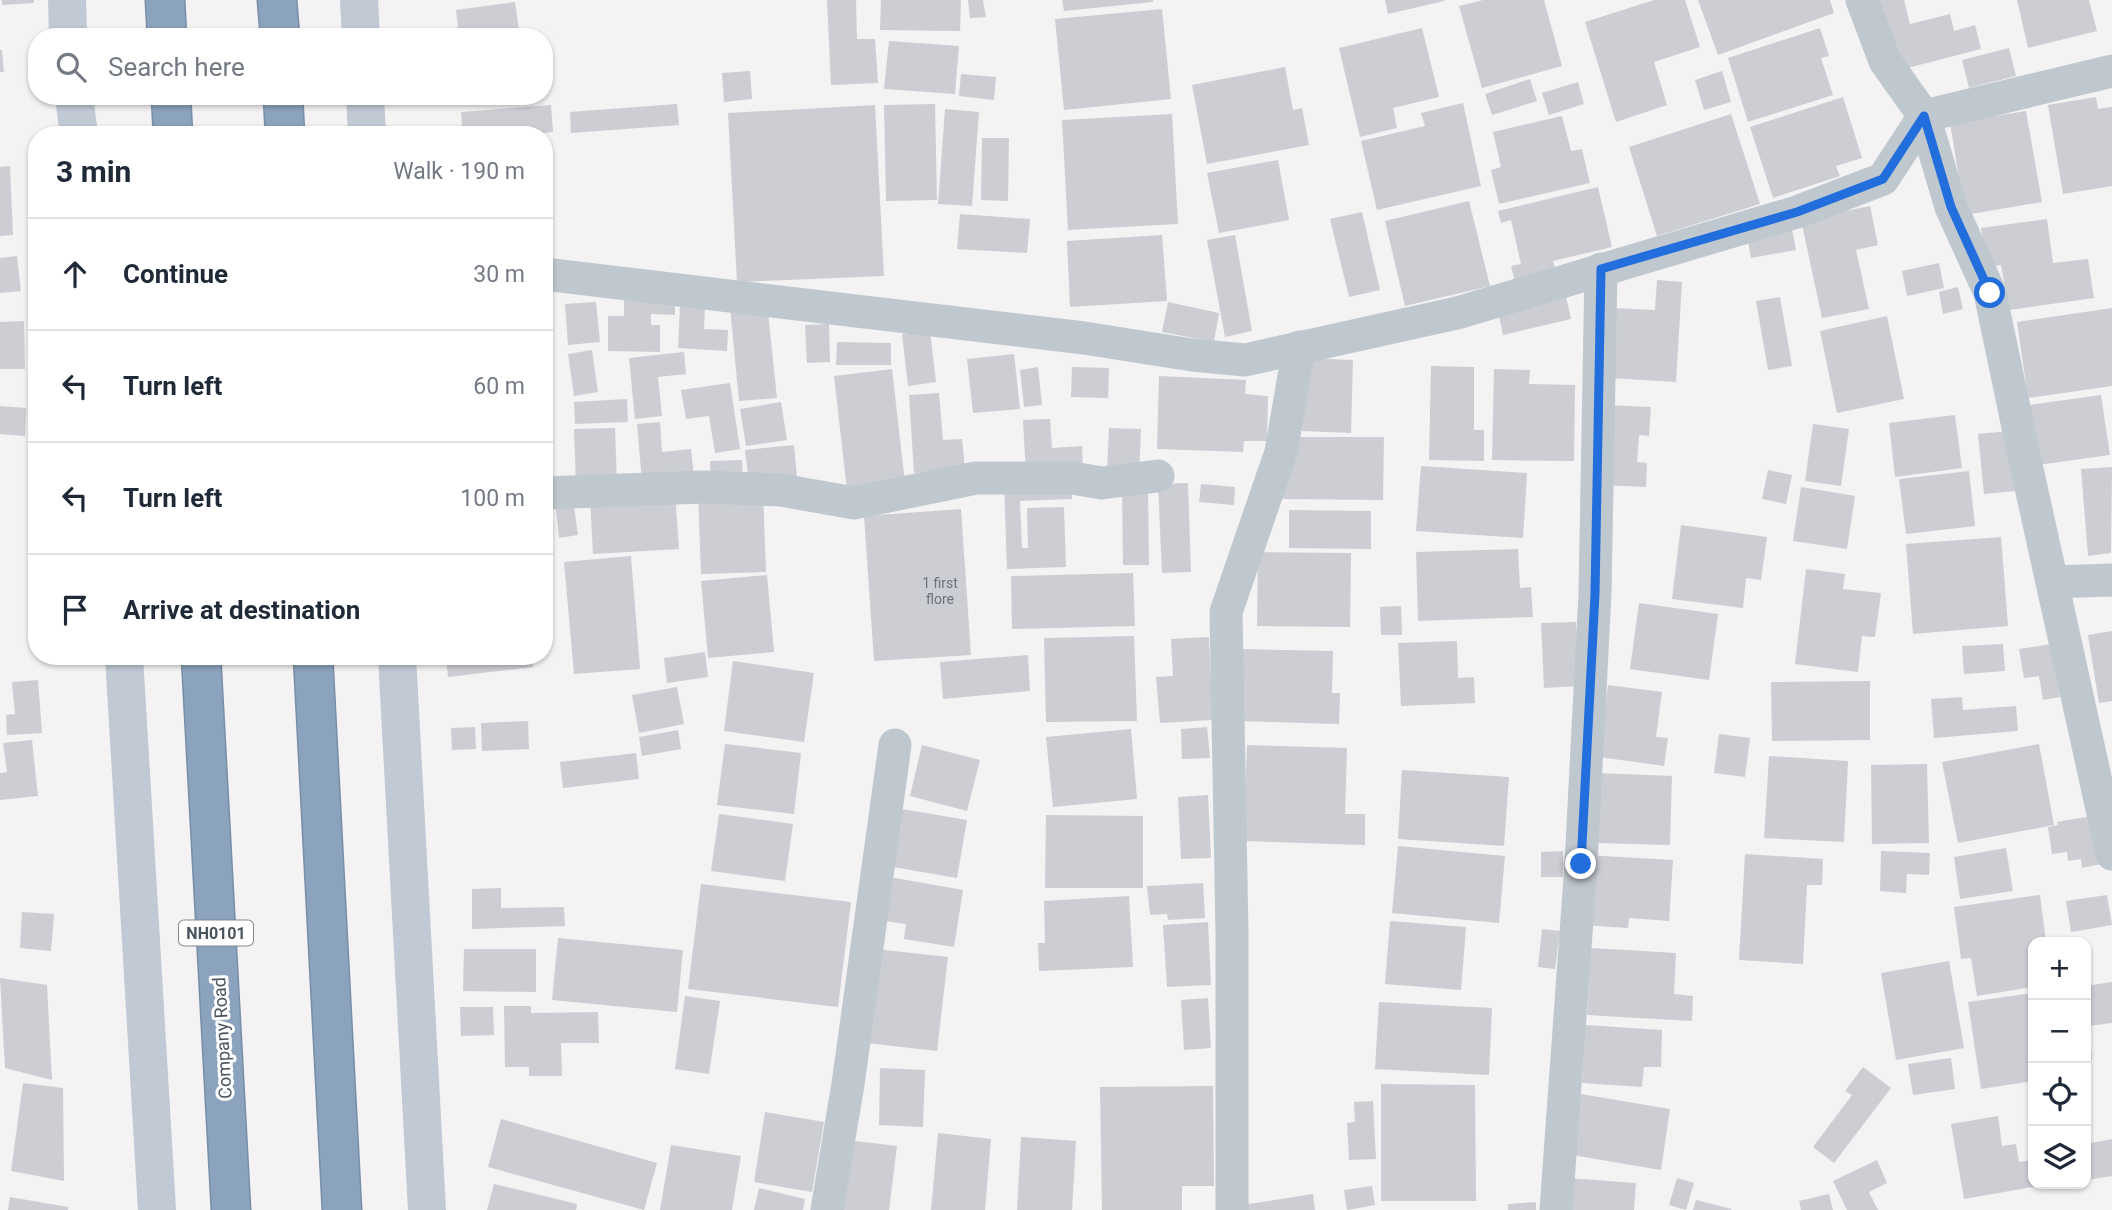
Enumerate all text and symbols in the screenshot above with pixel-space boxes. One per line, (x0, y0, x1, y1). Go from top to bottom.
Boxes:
search box (28, 28, 553, 105)
icon: search (52, 48, 90, 86)
text: Search here (108, 52, 245, 82)
text: 3 min (56, 154, 131, 189)
text: Walk · 190 m (393, 158, 525, 185)
icon: ahead (56, 255, 94, 293)
text: Continue (123, 259, 228, 289)
text: 30 m (473, 261, 525, 288)
route start (1974, 277, 2005, 308)
icon: left (56, 367, 94, 405)
text: Turn left (123, 371, 222, 401)
text: 60 m (473, 373, 525, 400)
icon: left (56, 479, 94, 517)
text: Turn left (123, 483, 222, 513)
text: 100 m (460, 485, 525, 512)
house number: 1 first flore (922, 575, 958, 607)
icon: arrive (56, 591, 94, 629)
text: Arrive at destination (123, 595, 360, 625)
route end (1565, 848, 1596, 879)
road number: NH0101 (179, 920, 253, 945)
map controls (2028, 937, 2091, 1189)
button: + (2028, 937, 2091, 1000)
street label: Company Road (208, 977, 236, 1099)
button: − (2028, 1000, 2091, 1063)
button: locate (2028, 1063, 2091, 1126)
button: layers (2028, 1126, 2091, 1189)

